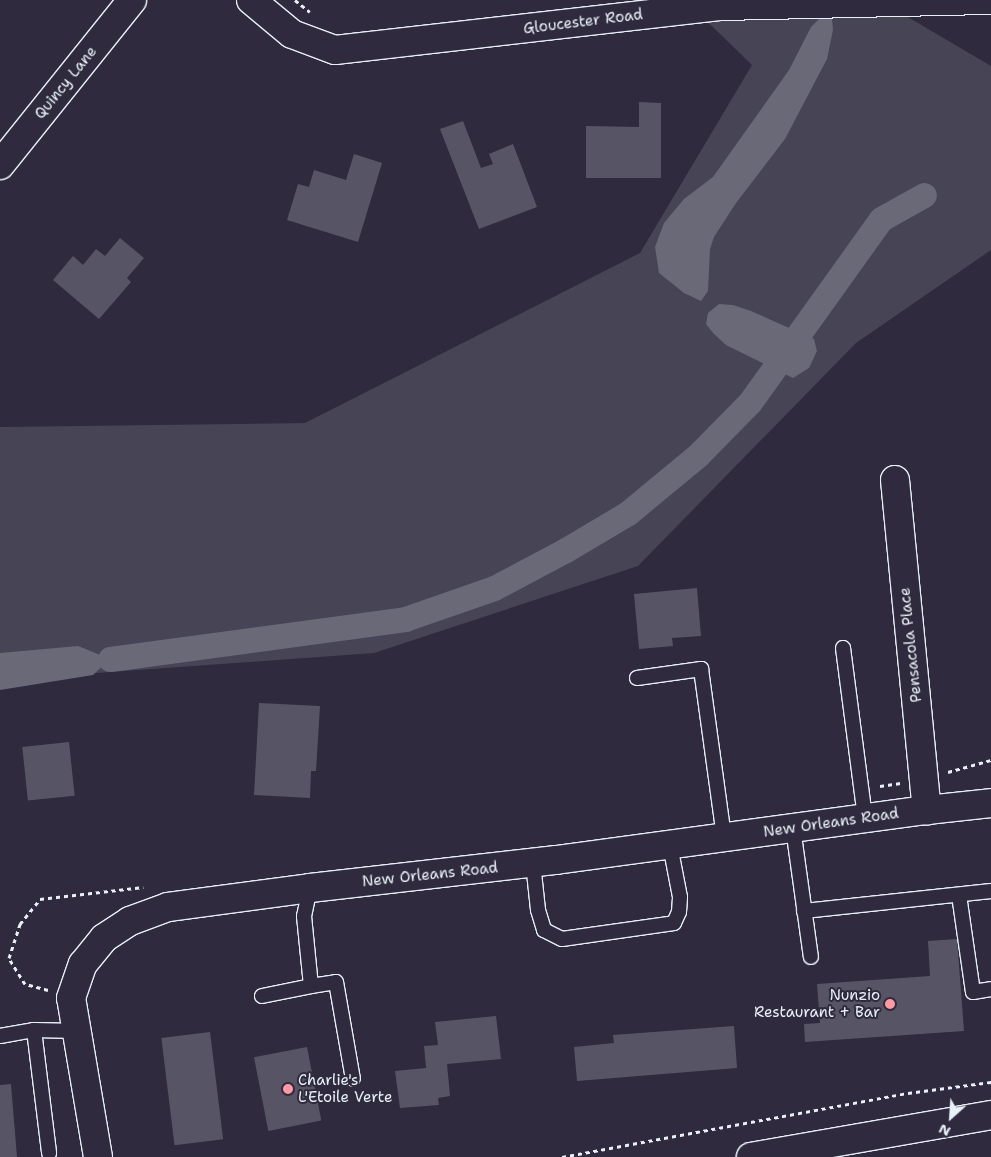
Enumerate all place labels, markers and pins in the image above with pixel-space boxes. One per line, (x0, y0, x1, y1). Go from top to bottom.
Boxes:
place label: Nunzio Restaurant + Bar (754, 986, 880, 1021)
marker: Nunzio Restaurant + Bar (884, 998, 896, 1010)
place label: Charlie's L'Etoile Verte (298, 1071, 392, 1106)
marker: Charlie's L'Etoile Verte (282, 1083, 294, 1095)

